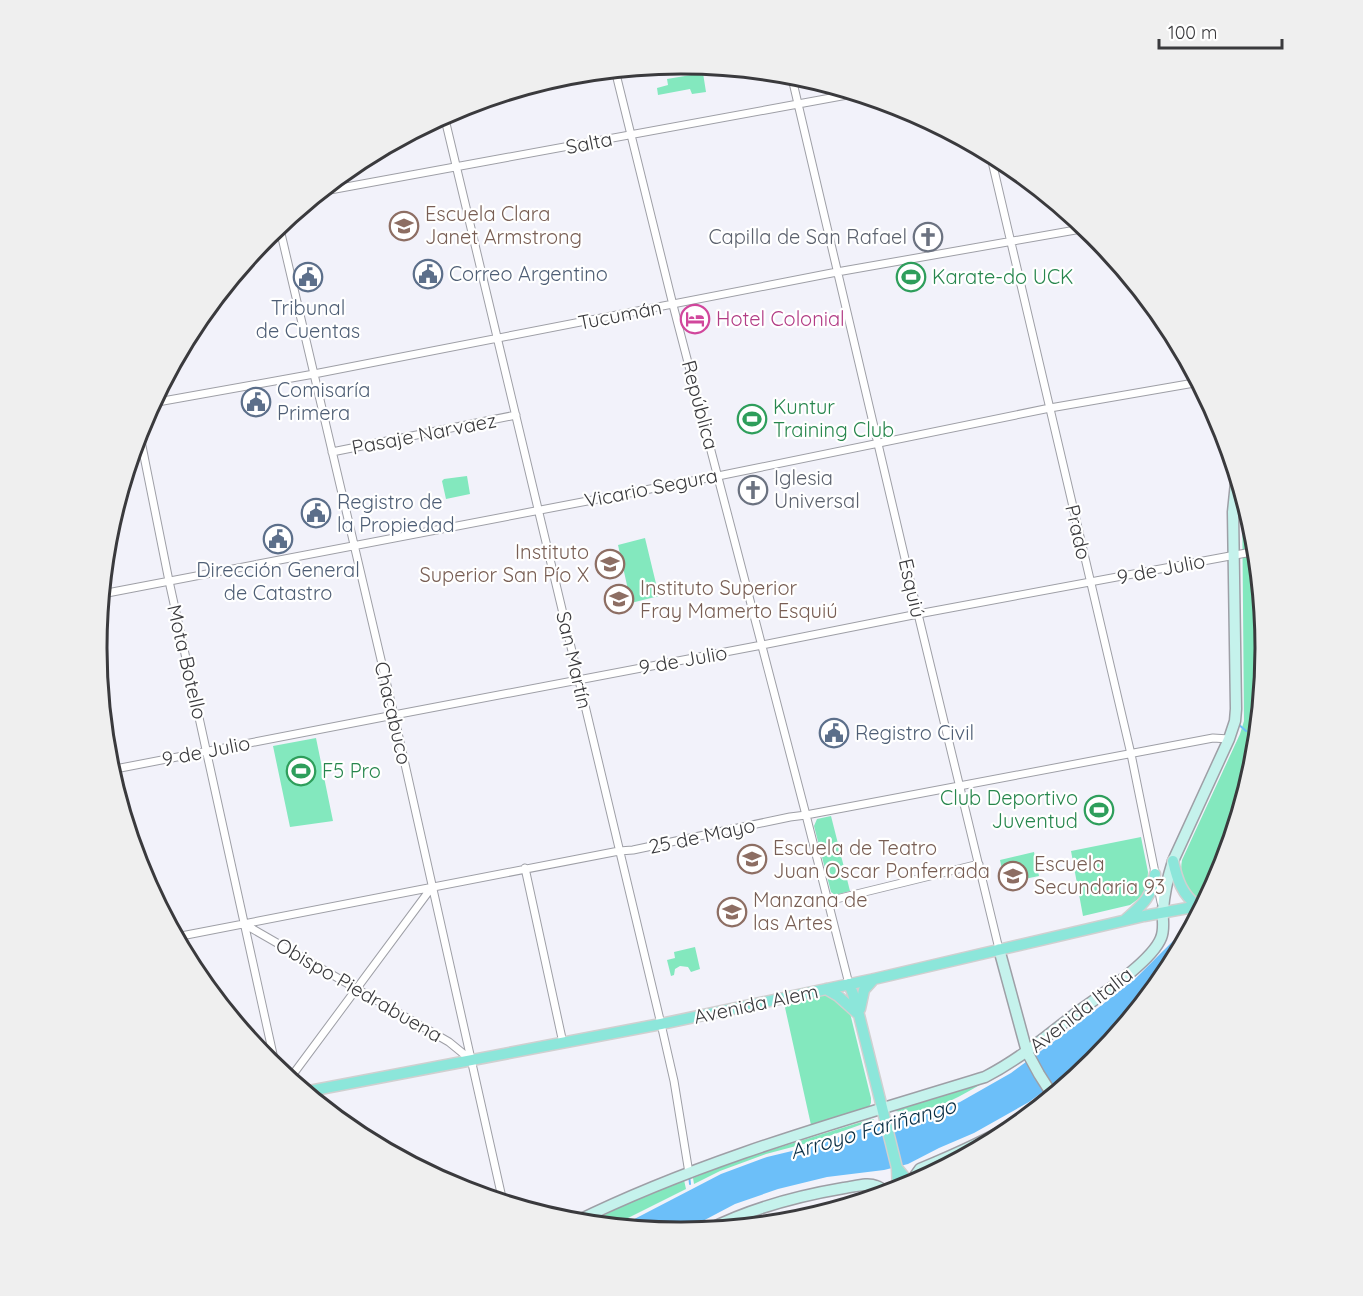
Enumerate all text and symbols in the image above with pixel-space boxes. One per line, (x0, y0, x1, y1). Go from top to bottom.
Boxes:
scale bar (1159, 12, 1282, 50)
text: 100 m (1168, 21, 1217, 44)
street label: Salta (564, 126, 614, 159)
place label: Escuela Clara Janet Armstrong (425, 201, 582, 249)
school or university icon: Escuela Clara Janet Armstrong (388, 210, 420, 242)
church icon: Capilla de San Rafael (912, 221, 944, 253)
place label: Capilla de San Rafael (709, 224, 907, 249)
public building icon: Correo Argentino (412, 258, 444, 290)
public building icon: Tribunal de Cuentas (292, 261, 324, 293)
place label: Correo Argentino (449, 261, 608, 286)
sports icon: Karate-do UCK (895, 261, 927, 293)
place label: Karate-do UCK (932, 264, 1073, 289)
street label: Tucumán (576, 294, 664, 335)
place label: Tribunal de Cuentas (256, 295, 360, 343)
hotel icon: Hotel Colonial (679, 303, 711, 335)
place label: Hotel Colonial (716, 306, 845, 331)
street label: República (677, 357, 724, 452)
place label: Comisaría Primera (277, 377, 370, 425)
public building icon: Comisaría Primera (240, 386, 272, 418)
place label: Kuntur Training Club (773, 394, 894, 442)
sports icon: Kuntur Training Club (736, 403, 768, 435)
street label: Pasaje Narvaez (350, 407, 498, 460)
street label: Vicario Segura (582, 462, 720, 513)
place label: Iglesia Universal (774, 465, 860, 513)
church icon: Iglesia Universal (737, 474, 769, 506)
place label: Registro de la Propiedad (337, 489, 455, 537)
public building icon: Registro de la Propiedad (300, 497, 332, 529)
street label: Prado (1060, 502, 1097, 562)
public building icon: Dirección General de Catastro (262, 523, 294, 555)
place label: Instituto Superior San Pío X (420, 539, 589, 587)
school or university icon: Instituto Superior San Pío X (594, 548, 626, 580)
street label: 9 de Julio (1115, 548, 1207, 589)
street label: Esquiú (894, 556, 931, 620)
place label: Dirección General de Catastro (196, 557, 360, 605)
place label: Instituto Superior Fray Mamerto Esquiú (640, 575, 838, 623)
school or university icon: Instituto Superior Fray Mamerto Esquiú (603, 583, 635, 615)
street label: Mota Botello (162, 602, 213, 722)
street label: San Martín (551, 609, 598, 711)
street label: 9 de Julio (637, 639, 729, 680)
street label: Chacabuco (370, 659, 417, 767)
public building icon: Registro Civil (818, 717, 850, 749)
place label: Registro Civil (855, 720, 974, 745)
street label: 9 de Julio (160, 730, 252, 771)
sports icon: F5 Pro (285, 755, 317, 787)
place label: F5 Pro (322, 758, 381, 783)
place label: Club Deportivo Juventud (940, 785, 1078, 833)
sports icon: Club Deportivo Juventud (1083, 794, 1115, 826)
street label: 25 de Mayo (646, 812, 757, 859)
place label: Escuela de Teatro Juan Oscar Ponferrada (773, 835, 990, 883)
school or university icon: Escuela de Teatro Juan Oscar Ponferrada (736, 843, 768, 875)
place label: Escuela Secundaria 93 (1034, 851, 1165, 899)
school or university icon: Escuela Secundaria 93 (997, 860, 1029, 892)
place label: Manzana de las Artes (753, 887, 867, 935)
school or university icon: Manzana de las Artes (716, 896, 748, 928)
street label: Obispo Piedrabuena (271, 932, 447, 1048)
street label: Avenida Italia (1024, 961, 1137, 1058)
street label: Avenida Alem (691, 978, 820, 1029)
water label: Arroyo Fariñango (787, 1092, 960, 1164)

